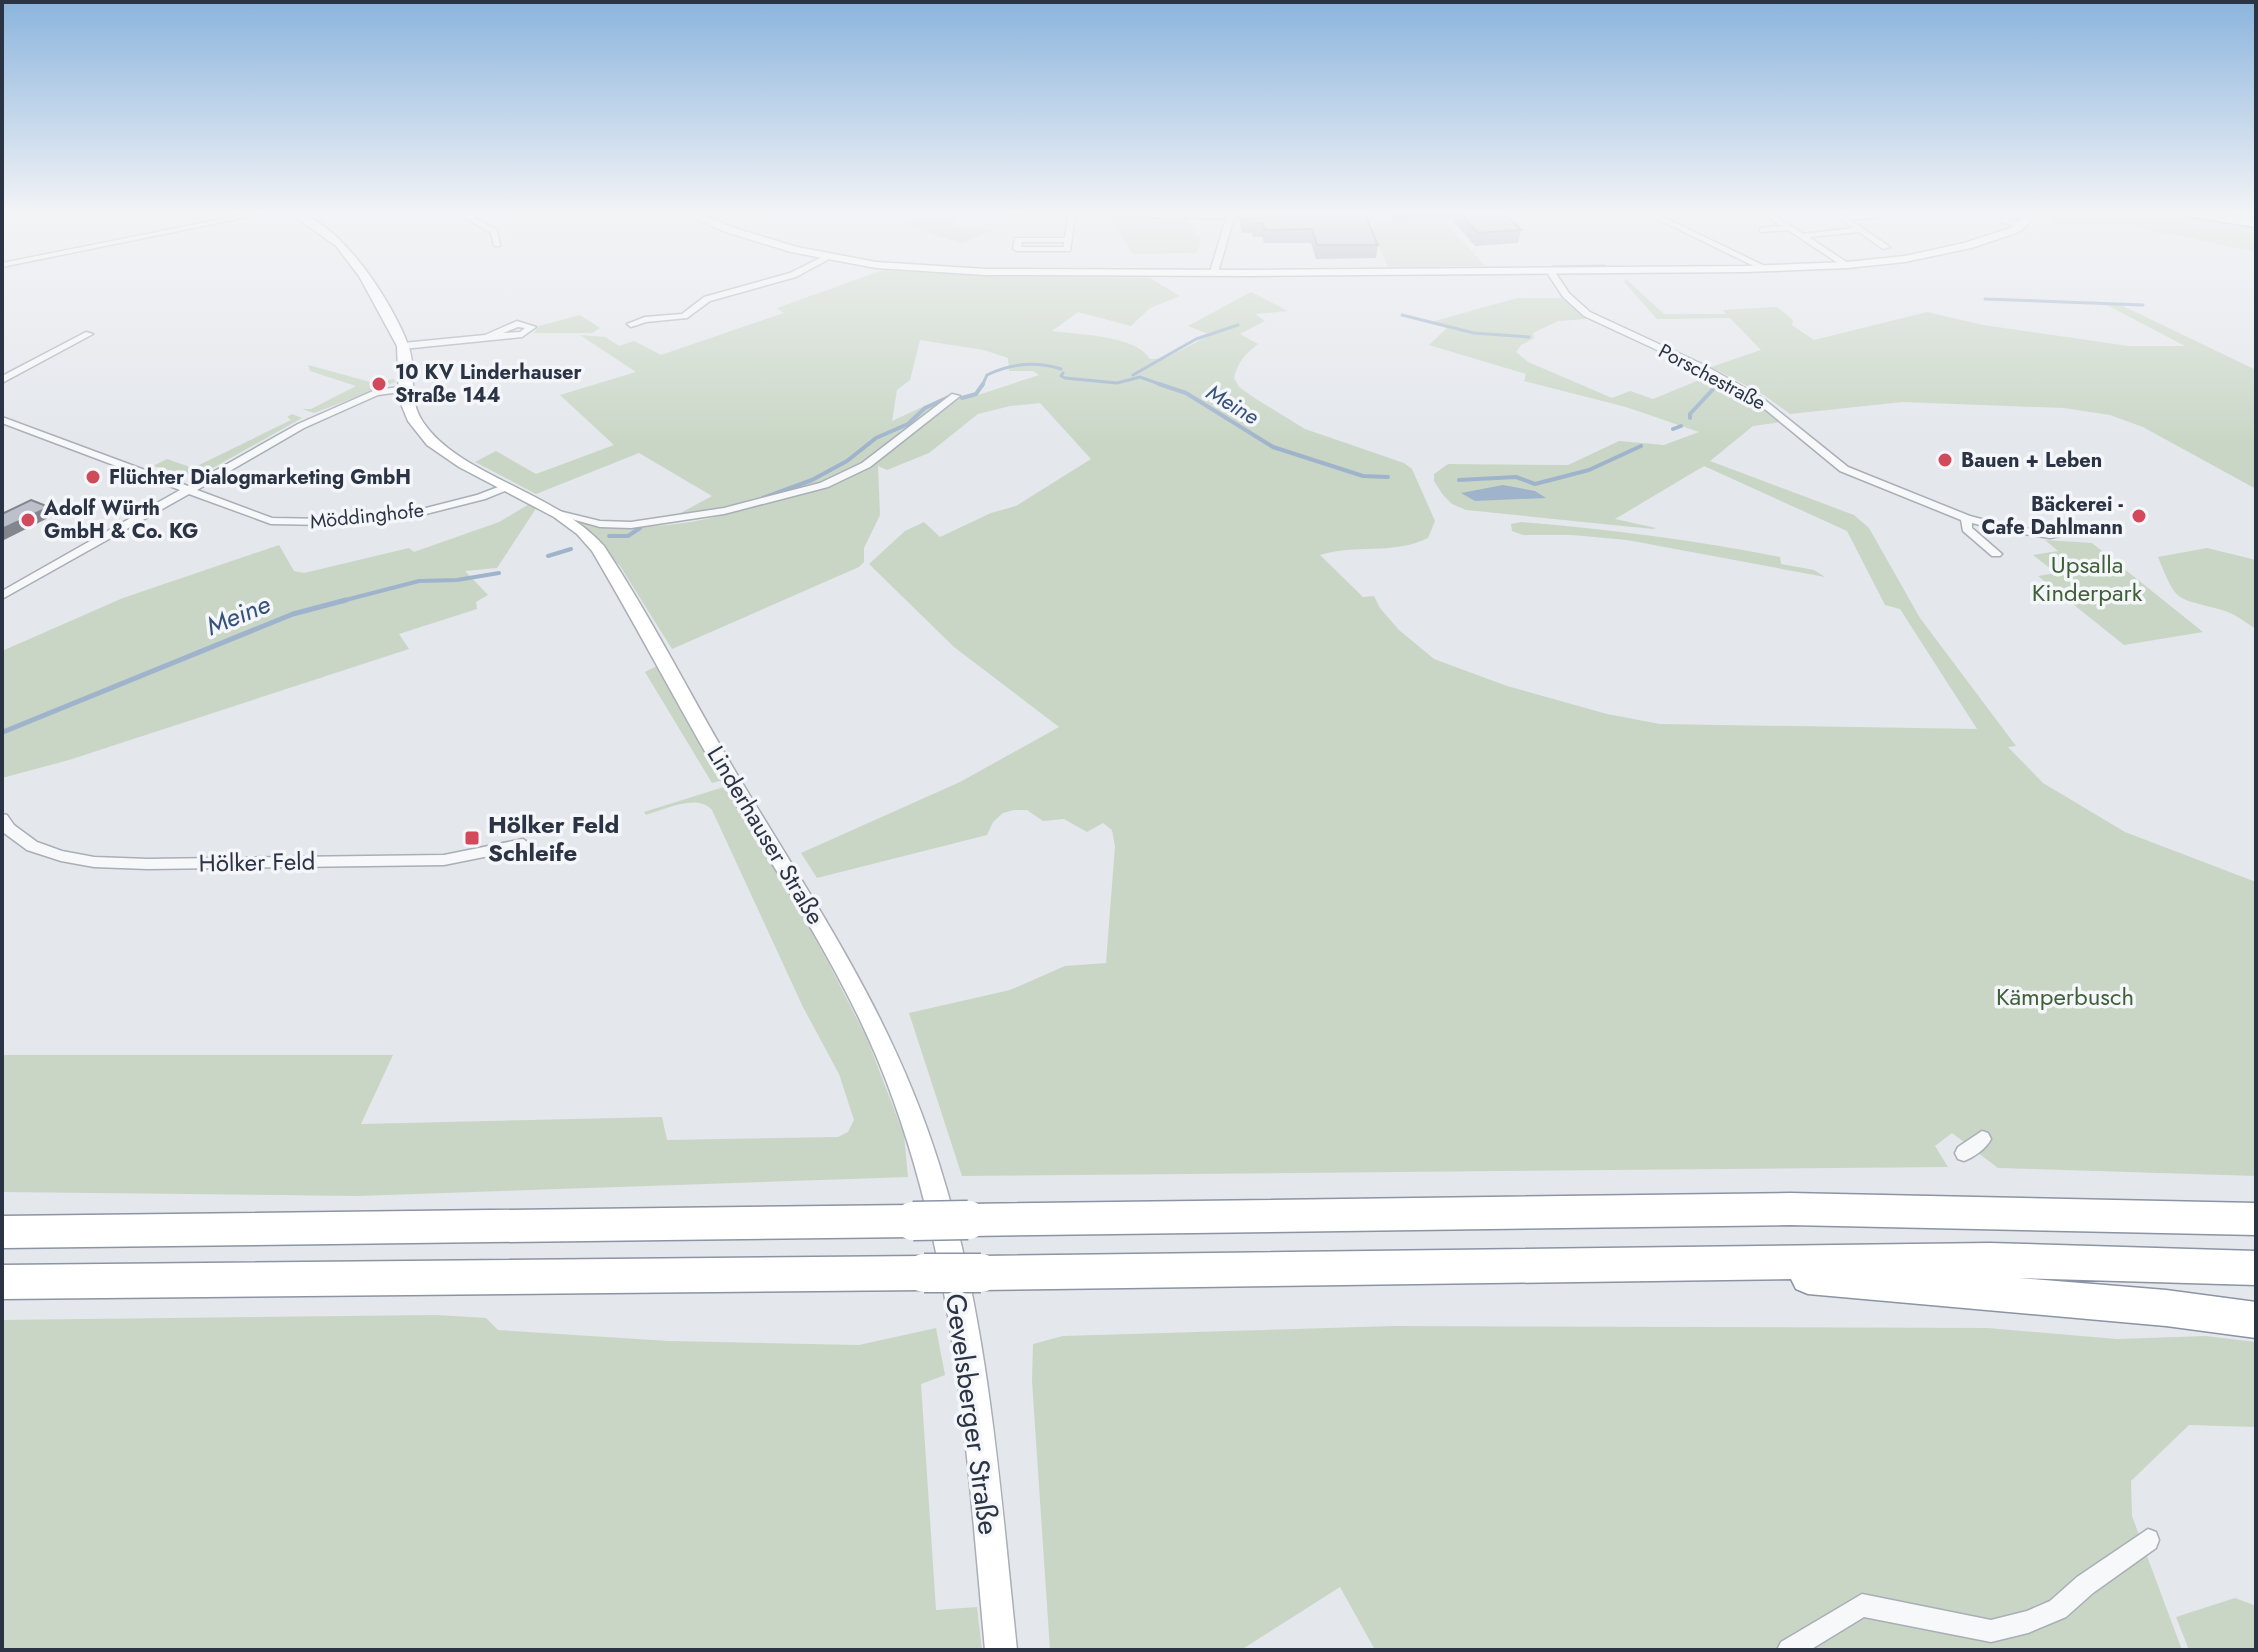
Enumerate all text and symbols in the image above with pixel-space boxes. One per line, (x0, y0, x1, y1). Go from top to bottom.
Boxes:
street label: Porschestraße (1653, 337, 1771, 417)
place label: 10 KV Linderhauser Straße 144 (395, 358, 583, 410)
marker: 10 KV Linderhauser Straße 144 (370, 375, 388, 393)
water label: Meine (1201, 376, 1265, 432)
place label: Bauen + Leben (1961, 446, 2102, 475)
marker: Bauen + Leben (1936, 451, 1954, 469)
place label: Flüchter Dialogmarketing GmbH (109, 463, 411, 492)
marker: Flüchter Dialogmarketing GmbH (84, 468, 102, 486)
place label: Bäckerei - Cafe Dahlmann (1981, 490, 2124, 542)
place label: Adolf Würth GmbH & Co. KG (43, 494, 198, 546)
street label: Möddinghofe (309, 496, 425, 536)
marker: Bäckerei - Cafe Dahlmann (2130, 507, 2148, 525)
marker: Adolf Würth GmbH & Co. KG (19, 511, 37, 529)
park label: Upsalla Kinderpark (2032, 547, 2143, 610)
water label: Meine (200, 585, 276, 645)
street label: Linderhauser Straße (699, 739, 833, 931)
place label: Hölker Feld Schleife (488, 807, 619, 870)
marker: Hölker Feld Schleife (463, 829, 481, 847)
street label: Hölker Feld (198, 843, 316, 881)
park label: Kämperbusch (1996, 979, 2134, 1014)
street label: Gevelsberger Straße (935, 1291, 1009, 1537)

